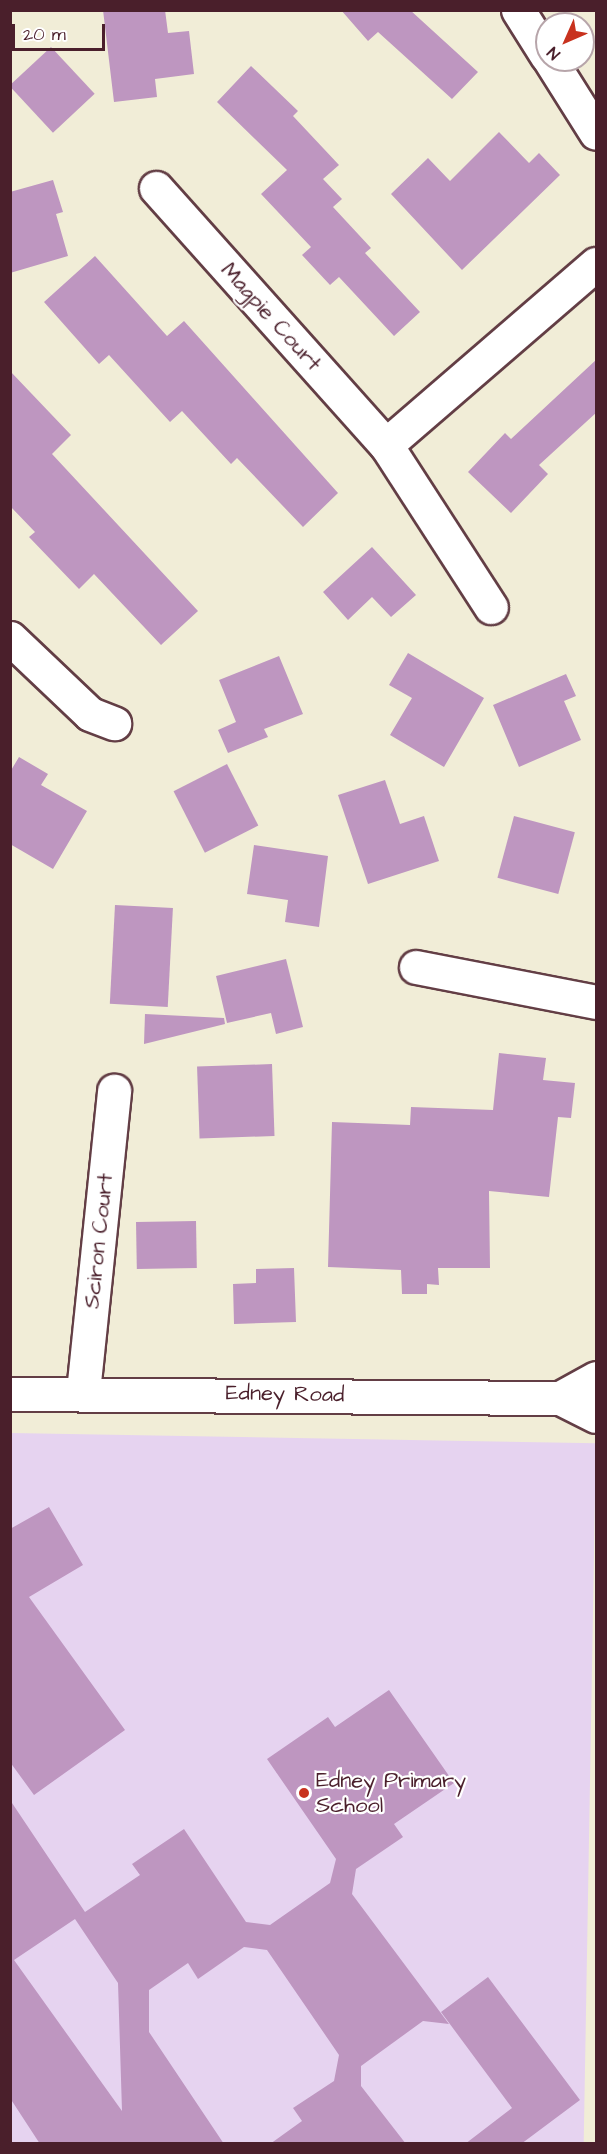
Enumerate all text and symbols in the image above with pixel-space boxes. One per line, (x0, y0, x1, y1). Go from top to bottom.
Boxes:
scale bar (15, 12, 108, 50)
north arrow (535, 12, 595, 72)
text: 20 m (23, 22, 66, 47)
text: N (542, 42, 565, 65)
street label: Magpie Court (215, 257, 327, 377)
street label: Sciron Court (79, 1172, 119, 1310)
street label: Edney Road (225, 1380, 345, 1408)
place label: Edney Primary School (316, 1767, 466, 1819)
marker: Edney Primary School (297, 1786, 311, 1800)

